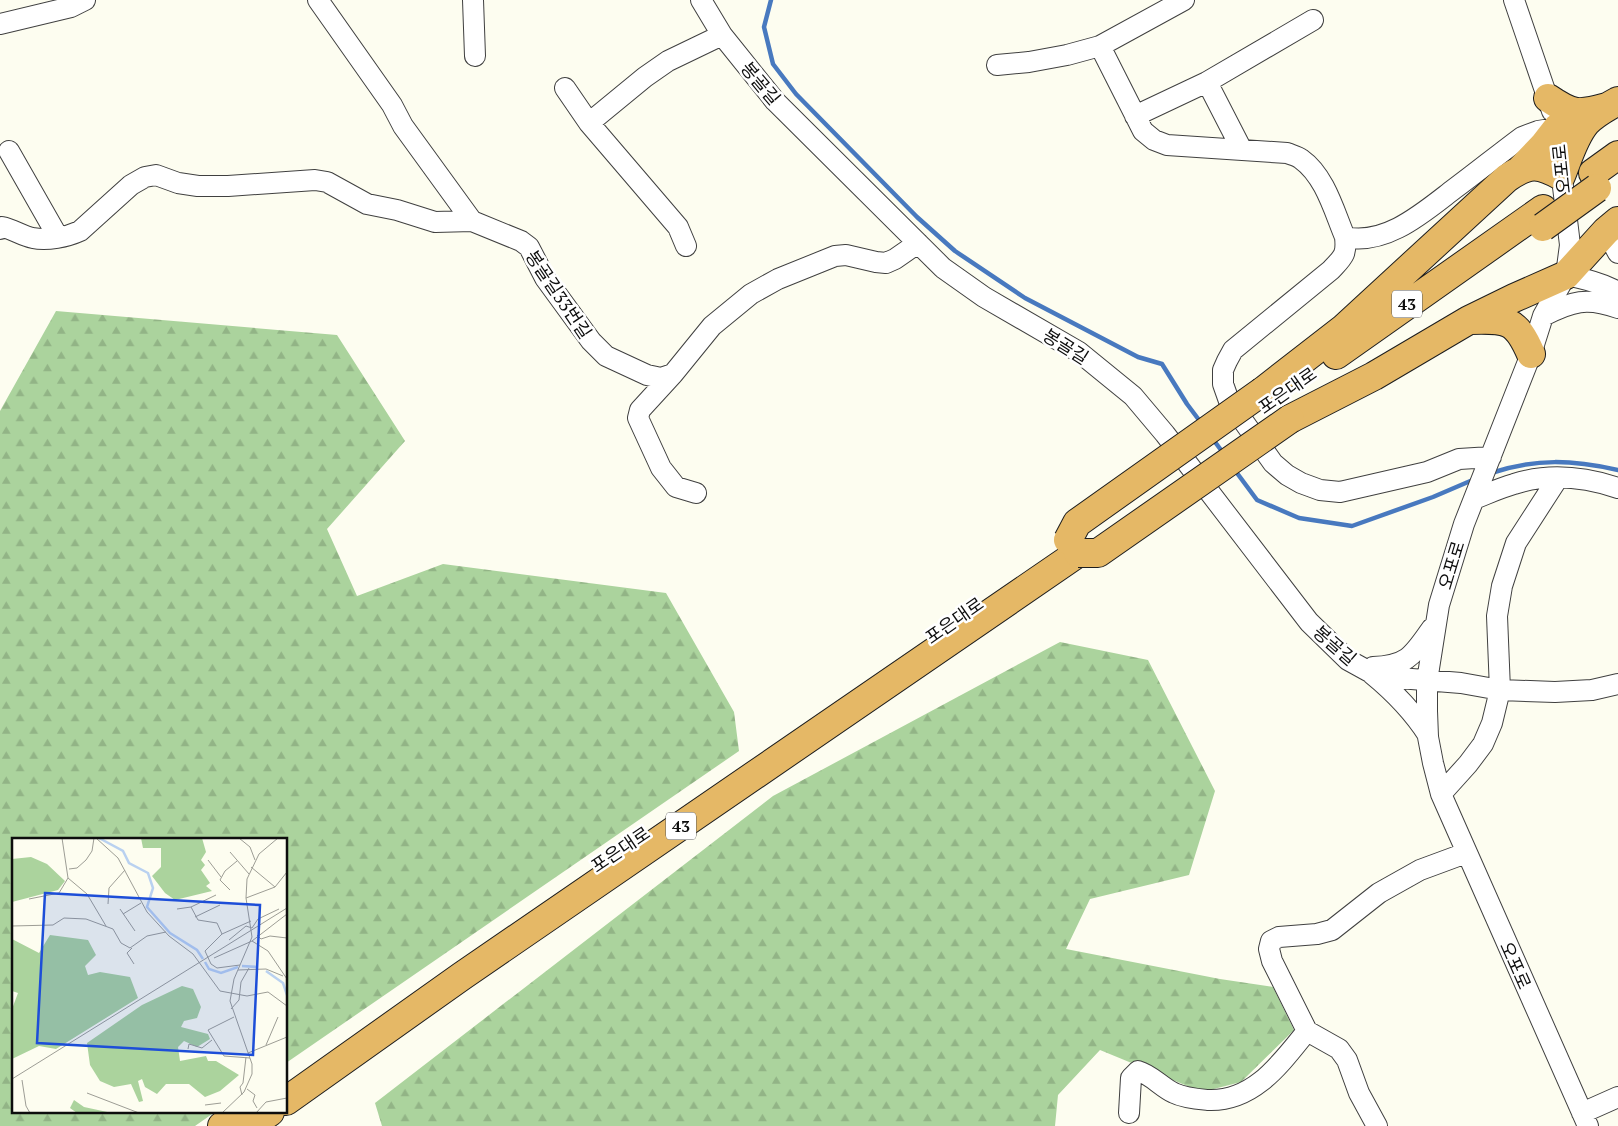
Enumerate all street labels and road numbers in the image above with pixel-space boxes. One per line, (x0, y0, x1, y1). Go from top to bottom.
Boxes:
street label: 봉골길 (736, 56, 786, 110)
street label: 오포로 (1546, 143, 1576, 195)
street label: 봉골길33번길 (521, 245, 597, 343)
road number: 43 (1392, 290, 1422, 318)
street label: 봉골길 (1039, 323, 1093, 369)
street label: 포은대로 (1253, 361, 1321, 419)
street label: 오포로 (1432, 538, 1470, 592)
street label: 포은대로 (920, 591, 988, 649)
street label: 봉골길 (1308, 620, 1362, 670)
road number: 43 (666, 812, 696, 839)
street label: 포은대로 (586, 821, 654, 877)
street label: 오포로 (1495, 937, 1537, 993)

